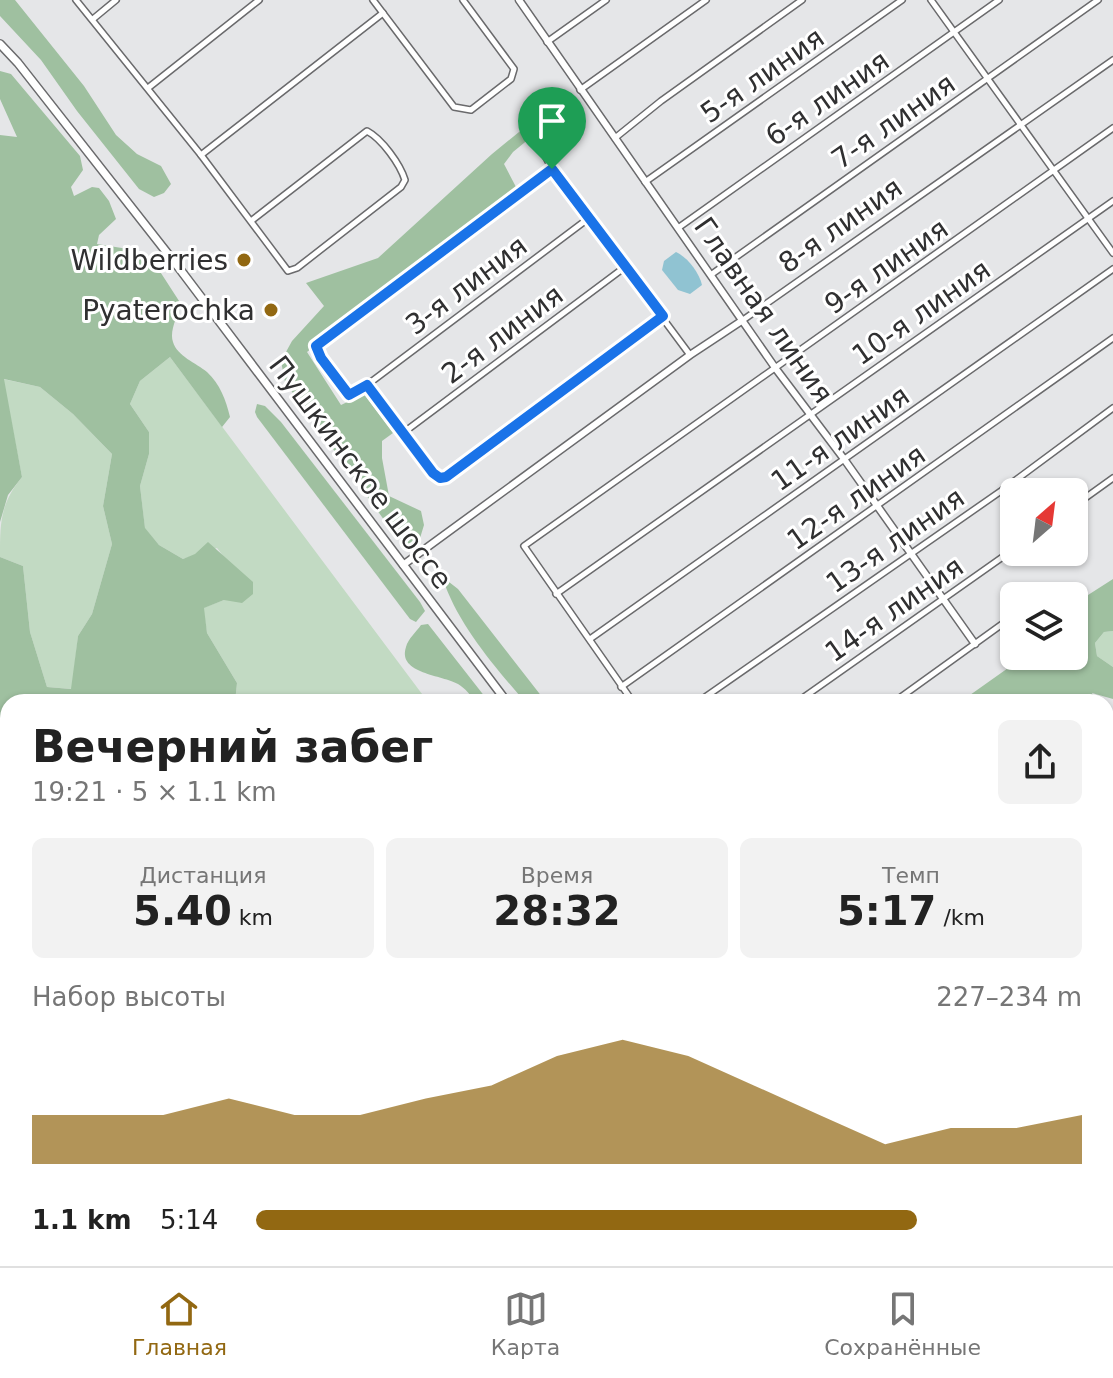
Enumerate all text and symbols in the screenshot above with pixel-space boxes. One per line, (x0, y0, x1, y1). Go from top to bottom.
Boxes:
street label: 5-я линия (694, 21, 830, 130)
street label: 6-я линия (759, 44, 895, 153)
street label: 7-я линия (825, 67, 961, 176)
pin (518, 87, 586, 169)
icon: arrive (530, 99, 574, 143)
street label: 8-я линия (772, 171, 908, 280)
street label: Главная линия (687, 211, 840, 410)
street label: 9-я линия (818, 212, 954, 321)
street label: 3-я линия (399, 229, 533, 342)
place label: Wildberries (70, 244, 228, 277)
marker: Wildberries (235, 251, 253, 269)
street label: 10-я линия (846, 253, 997, 372)
street label: 2-я линия (435, 278, 569, 391)
place label: Pyaterochka (82, 294, 255, 327)
marker: Pyaterochka (262, 301, 280, 319)
street label: Пушкинское шоссе (262, 349, 459, 595)
street label: 11-я линия (765, 379, 916, 498)
street label: 12-я линия (781, 438, 932, 557)
north arrow (1000, 478, 1088, 566)
map controls (1000, 478, 1088, 670)
street label: 13-я линия (820, 481, 971, 600)
street label: 14-я линия (819, 550, 970, 669)
button: layers (1000, 582, 1088, 670)
button: share (998, 720, 1082, 804)
text: Вечерний забег (32, 721, 433, 772)
text: 19:21 · 5 × 1.1 km (32, 777, 277, 807)
text: Дистанция (140, 863, 266, 888)
text: Время (521, 863, 593, 888)
text: Темп (882, 863, 940, 888)
text: 5.40 (133, 888, 232, 934)
text: 28:32 (493, 888, 621, 934)
text: 5:17 (837, 888, 936, 934)
text: km (232, 905, 273, 930)
text: /km (936, 905, 985, 930)
text: Набор высоты (32, 982, 226, 1012)
text: 227–234 m (936, 982, 1082, 1012)
text: 1.1 km (32, 1205, 132, 1235)
text: 5:14 (160, 1205, 218, 1235)
tab: Главная (132, 1287, 227, 1360)
tab: Карта (491, 1287, 560, 1360)
tab: Сохранённые (824, 1287, 981, 1360)

